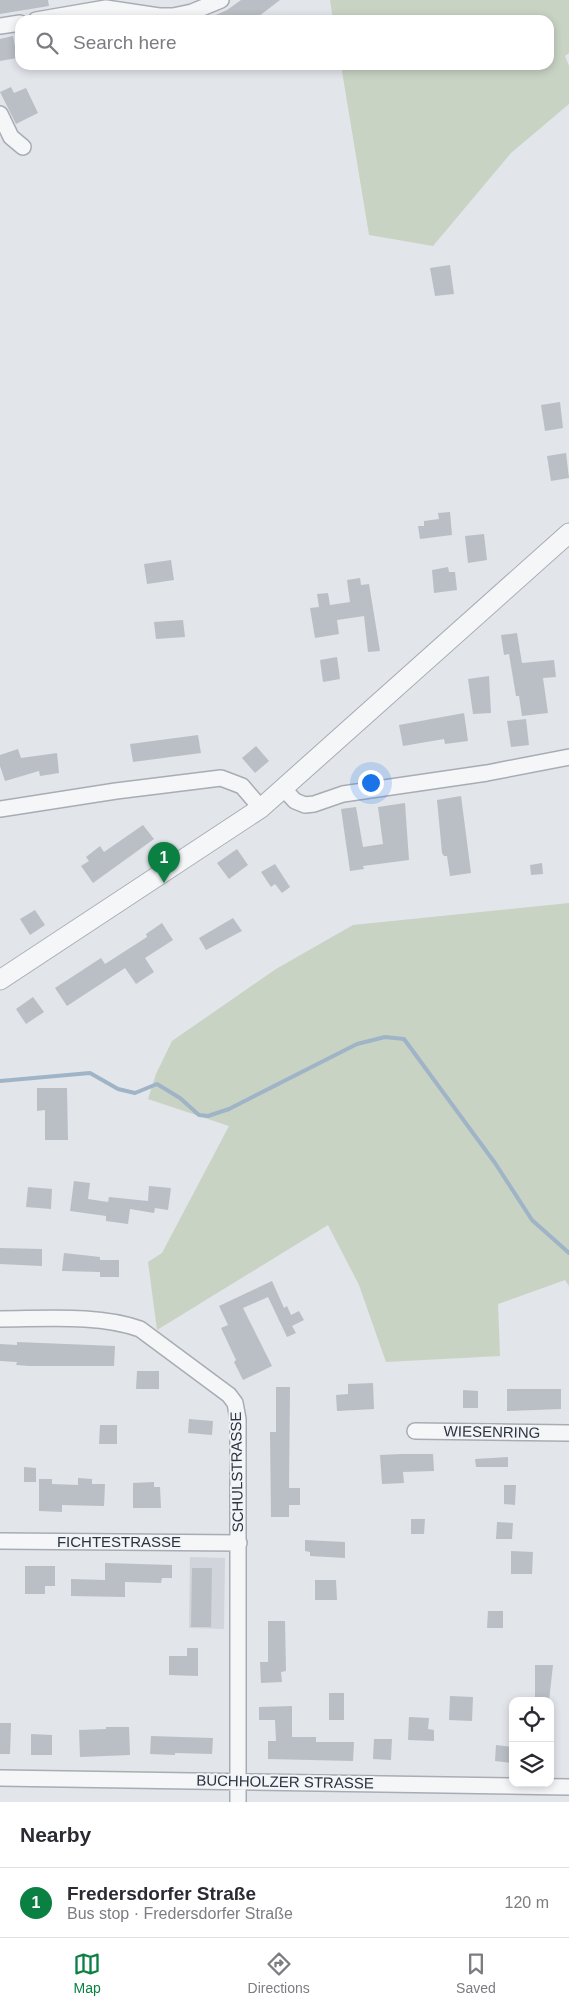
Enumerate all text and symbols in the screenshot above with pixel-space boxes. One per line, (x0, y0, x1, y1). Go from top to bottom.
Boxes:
search box (15, 15, 554, 70)
icon: search (33, 29, 61, 57)
text: Search here (73, 32, 177, 53)
your location (358, 770, 384, 796)
pin: 1 (148, 842, 180, 883)
street label: SCHULSTRASSE (227, 1411, 246, 1533)
street label: WIESENRING (444, 1422, 540, 1441)
street label: FICHTESTRASSE (57, 1533, 181, 1550)
map controls (509, 1697, 554, 1787)
button: locate (509, 1697, 554, 1742)
button: layers (509, 1742, 554, 1787)
street label: BUCHHOLZER STRASSE (196, 1771, 374, 1792)
text: Nearby (20, 1823, 91, 1846)
text: Fredersdorfer Straße (67, 1883, 256, 1904)
text: 1 (32, 1894, 40, 1911)
text: 120 m (505, 1894, 549, 1911)
text: Bus stop · Fredersdorfer Straße (67, 1905, 293, 1922)
tab: Map (73, 1950, 101, 1996)
tab: Directions (248, 1950, 310, 1996)
tab: Saved (456, 1950, 496, 1996)

